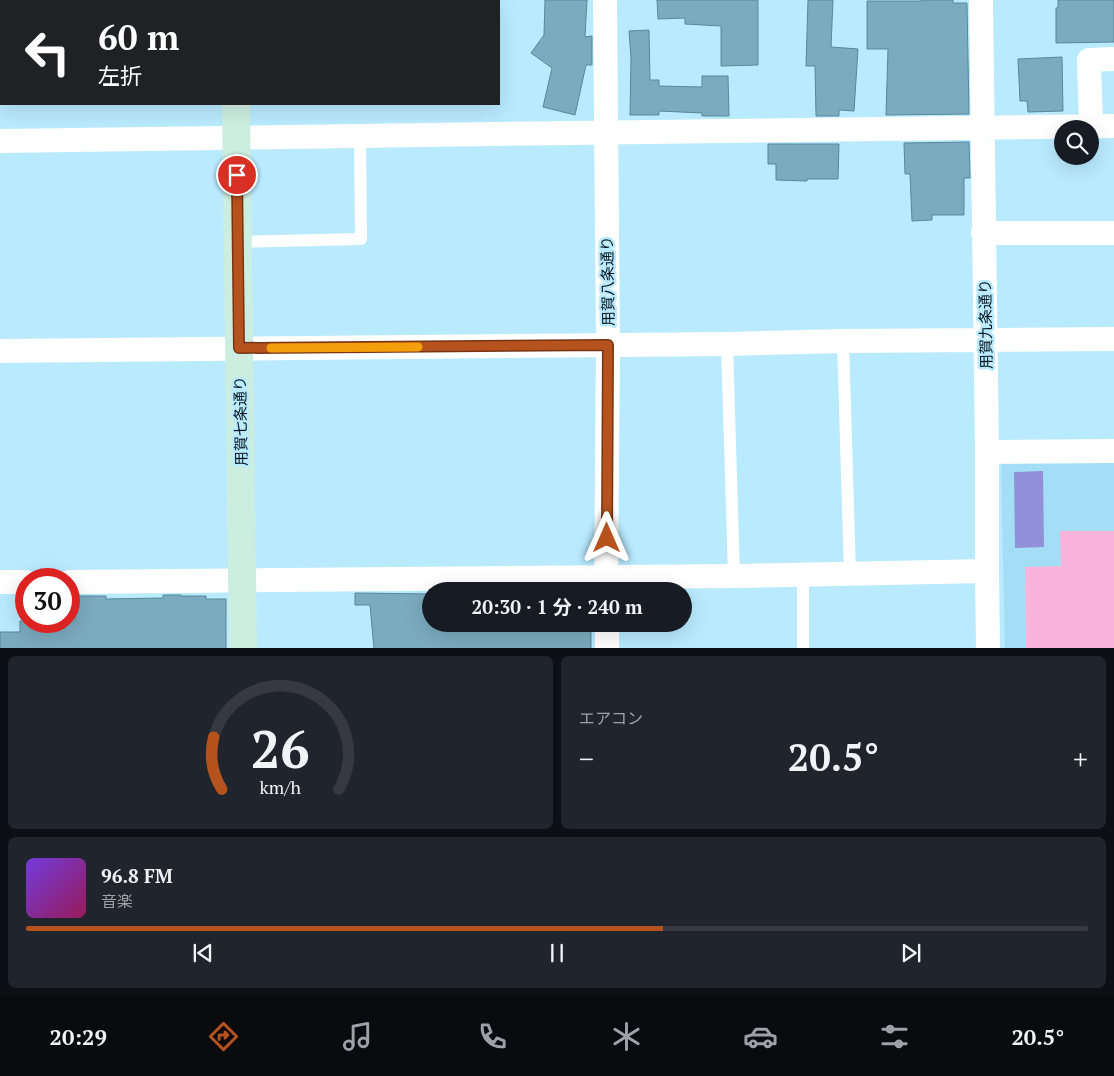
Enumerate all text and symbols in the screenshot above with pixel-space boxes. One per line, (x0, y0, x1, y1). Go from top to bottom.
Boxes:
text: 60 m (98, 14, 179, 60)
icon: left (15, 20, 80, 85)
text: 左折 (98, 61, 142, 90)
map controls (1054, 120, 1099, 165)
button: search (1054, 120, 1099, 165)
pin (216, 154, 258, 196)
icon: arrive (223, 161, 251, 189)
street label: 用賀八条通り (596, 236, 618, 326)
street label: 用賀九条通り (974, 279, 996, 369)
street label: 用賀七条通り (229, 376, 251, 466)
position arrow (580, 511, 632, 563)
speed limit sign: 30 (15, 568, 80, 633)
text: 20:30 · 1 分 · 240 m (472, 594, 642, 619)
text: エアコン (579, 707, 643, 729)
text: 26 (251, 714, 310, 783)
text: 20.5° (788, 732, 879, 782)
text: − (579, 740, 594, 777)
text: + (1073, 740, 1088, 777)
text: km/h (260, 775, 302, 799)
text: 96.8 FM (101, 863, 173, 888)
text: 音楽 (101, 890, 133, 912)
icon: previous (189, 939, 217, 967)
icon: pause (543, 939, 571, 967)
icon: next (897, 939, 925, 967)
icon: directions (206, 1019, 241, 1054)
icon: music (340, 1019, 375, 1054)
icon: phone (475, 1019, 510, 1054)
icon: climate (609, 1019, 644, 1054)
icon: car (743, 1019, 778, 1054)
icon: filters (877, 1019, 912, 1054)
text: 20:29 (50, 1022, 107, 1051)
text: 20.5° (1011, 1022, 1064, 1051)

